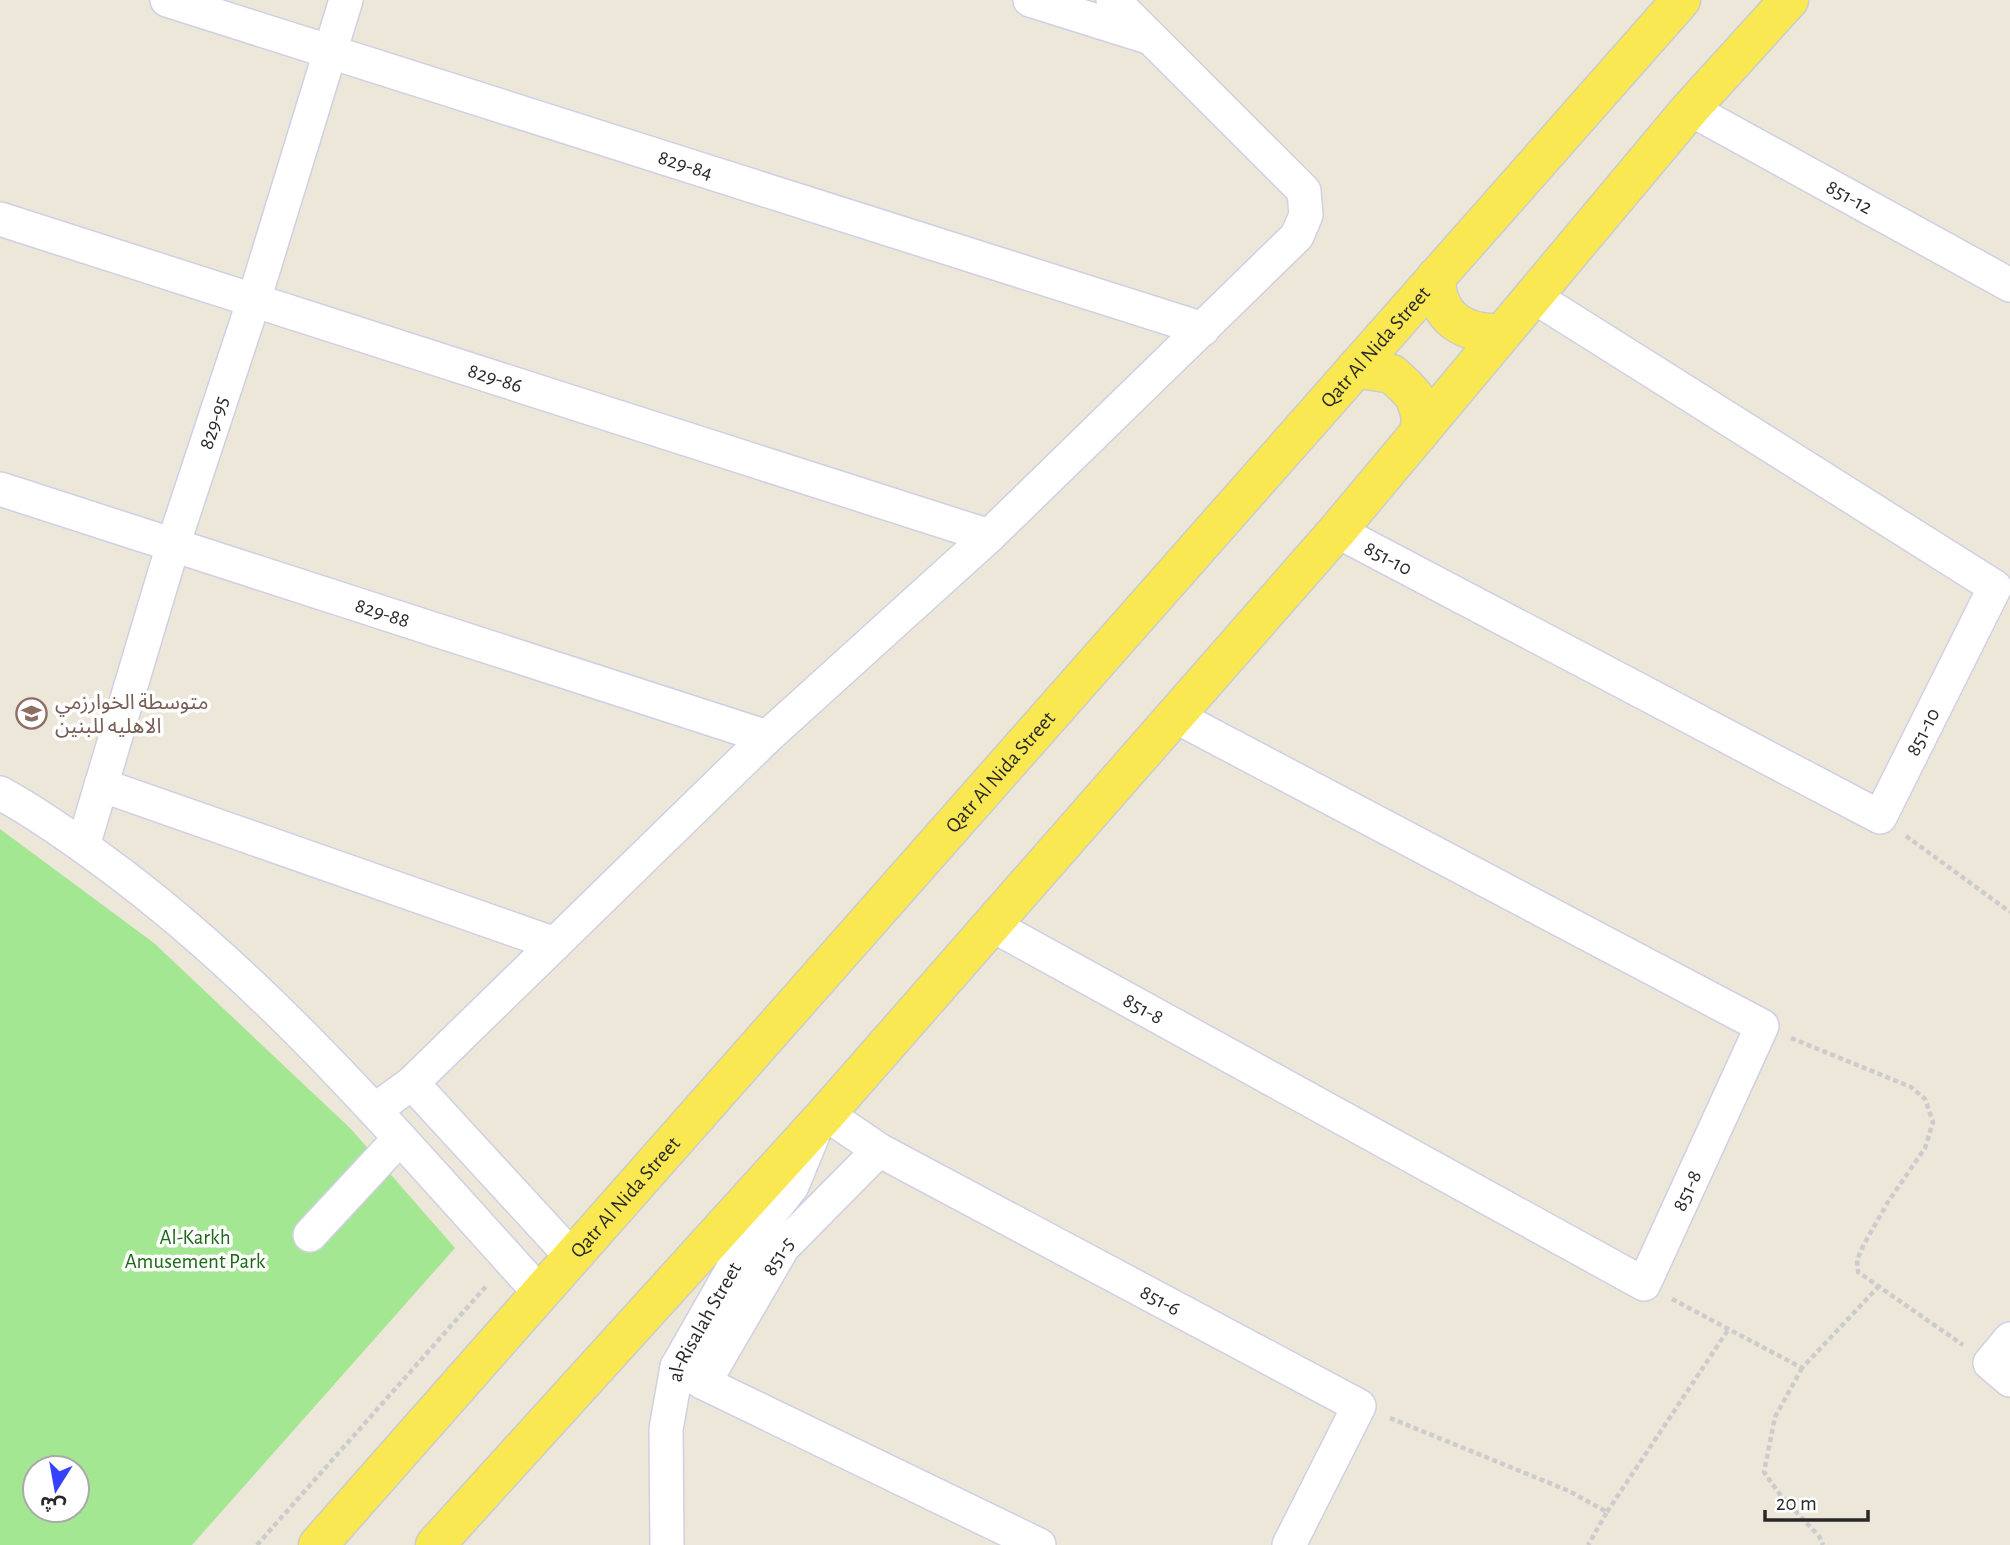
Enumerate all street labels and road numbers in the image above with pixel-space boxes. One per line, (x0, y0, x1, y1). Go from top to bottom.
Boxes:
street label: 829-84 (656, 146, 715, 183)
street label: 851-12 (1823, 176, 1876, 218)
street label: Qatr Al Nida Street (1316, 282, 1434, 411)
street label: 829-86 (465, 359, 525, 396)
street label: 829-95 (195, 394, 232, 452)
street label: 851-10 (1361, 537, 1416, 579)
street label: 829-88 (353, 594, 412, 631)
street label: 851-10 (1902, 704, 1943, 759)
street label: Qatr Al Nida Street (941, 707, 1059, 836)
street label: 851-8 (1120, 989, 1167, 1028)
street label: Qatr Al Nida Street (566, 1132, 684, 1262)
street label: 851-8 (1668, 1167, 1705, 1214)
street label: 851-5 (758, 1232, 798, 1279)
street label: al-Risalah Street (664, 1258, 745, 1383)
street label: 851-6 (1137, 1281, 1184, 1319)

